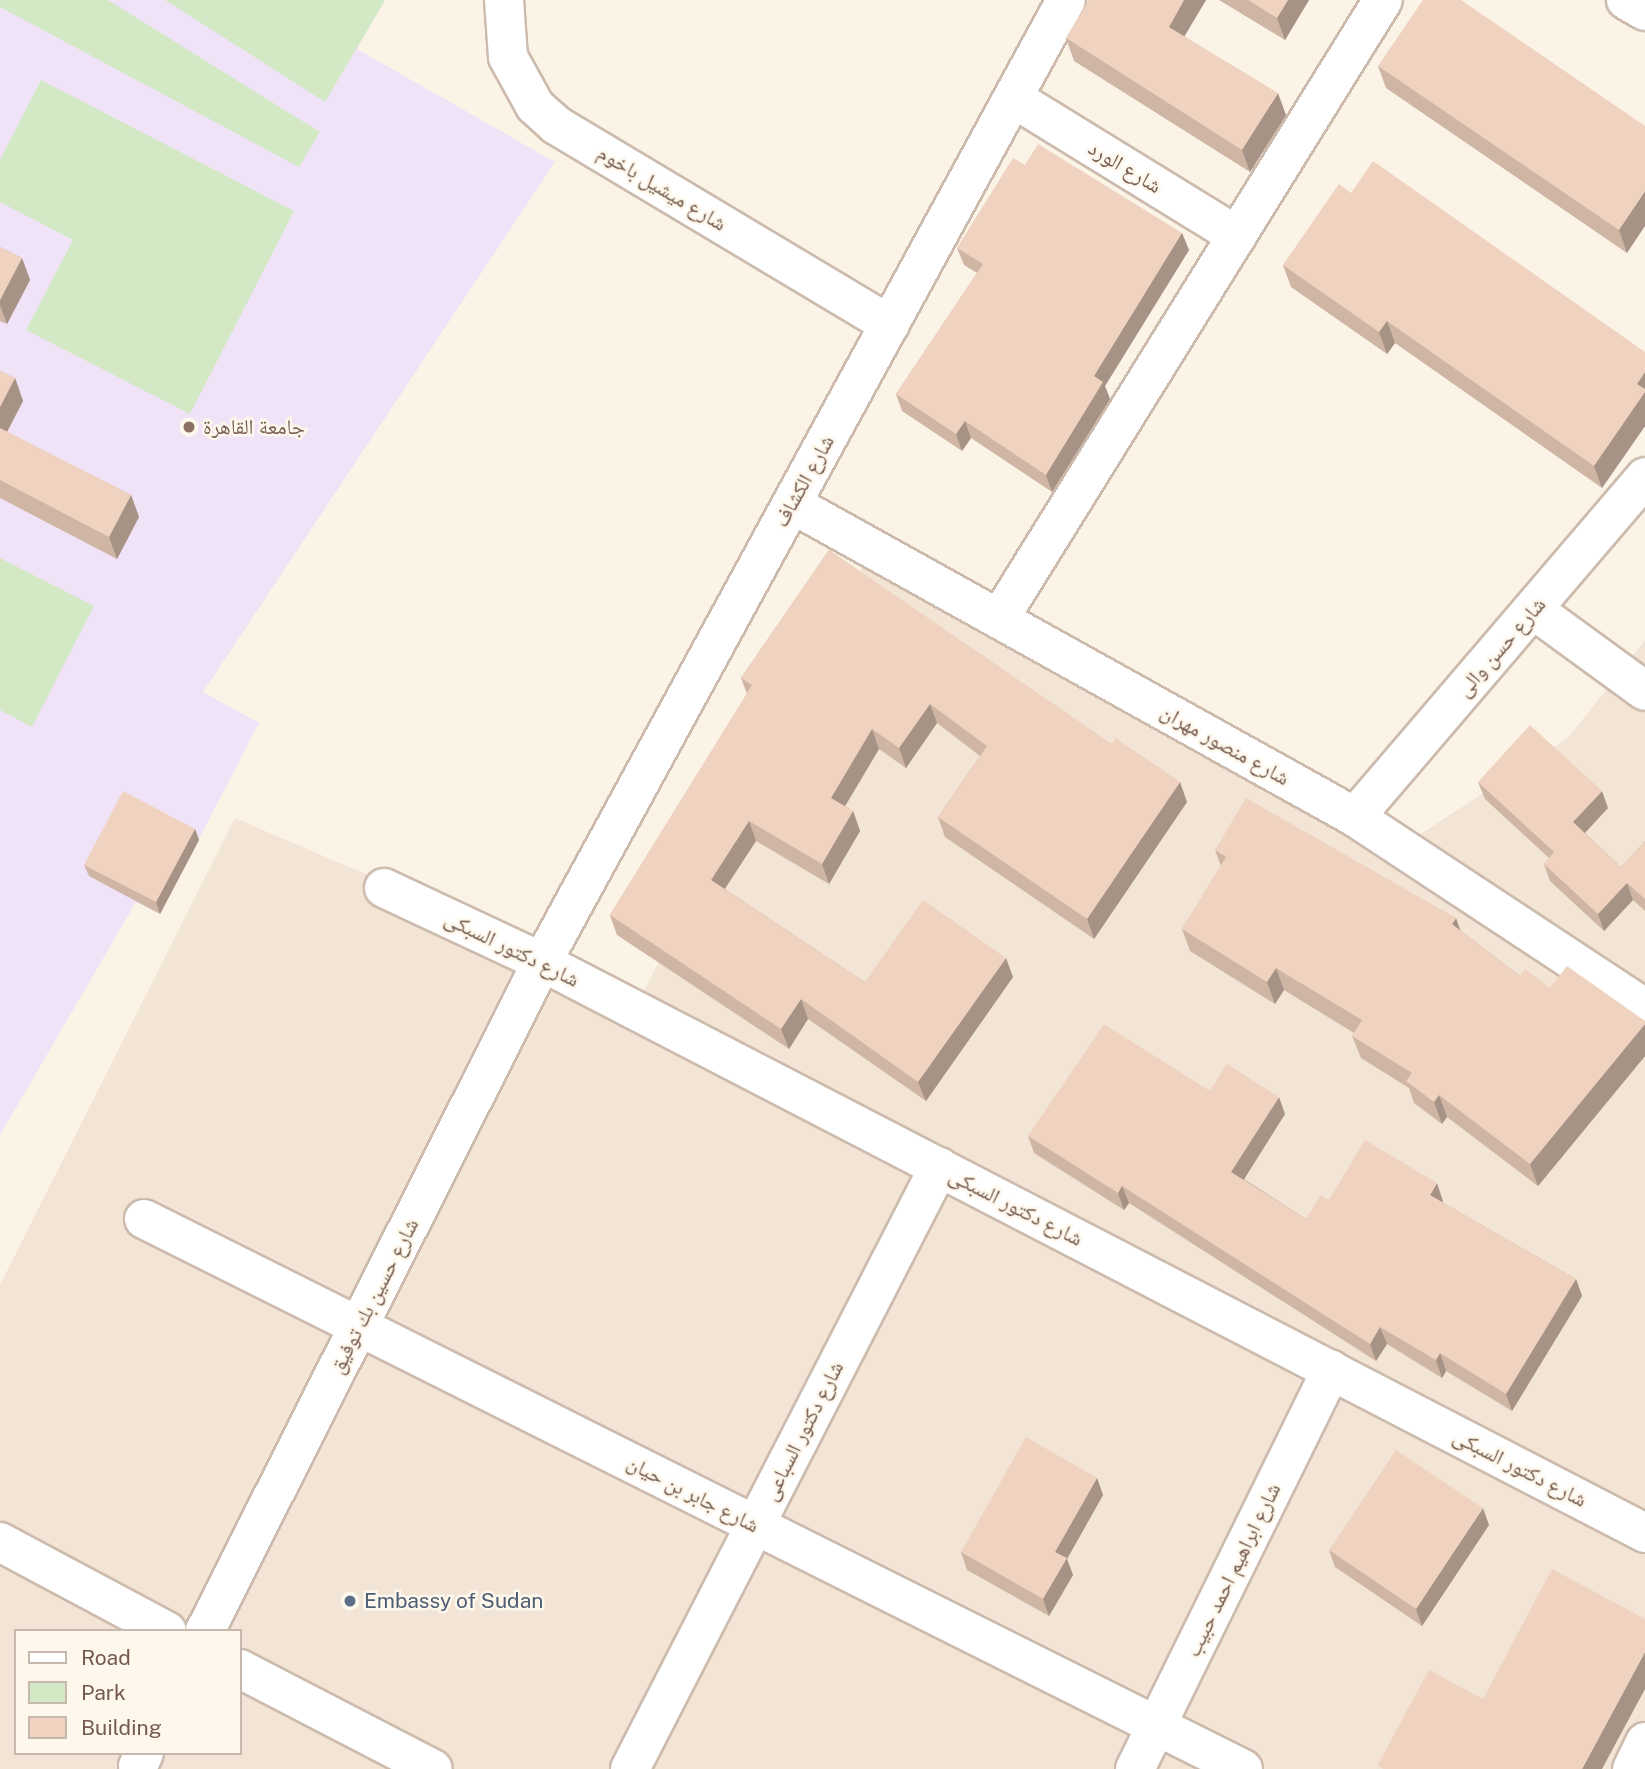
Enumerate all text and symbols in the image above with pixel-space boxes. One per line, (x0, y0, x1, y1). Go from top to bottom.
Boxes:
street label: شارع الورد (1084, 135, 1166, 199)
street label: شارع ميشيل باخوم (593, 140, 731, 236)
place label: جامعة القاهرة (203, 414, 305, 440)
marker: جامعة القاهرة (181, 419, 197, 435)
street label: شارع الكشاف (768, 431, 840, 531)
street label: شارع حسن والى (1451, 592, 1551, 702)
street label: شارع منصور مهران (1156, 699, 1294, 791)
street label: شارع دكتور السبكى (441, 906, 583, 992)
street label: شارع دكتور السبكى (945, 1162, 1087, 1252)
street label: شارع حسين بك توفيق (324, 1214, 424, 1378)
street label: شارع دكتور السباعى (757, 1357, 849, 1505)
street label: شارع دكتور السبكى (1449, 1423, 1591, 1513)
street label: شارع جابر بن حيان (623, 1450, 763, 1538)
street label: شارع ابراهيم احمد حبيب (1180, 1479, 1286, 1661)
place label: Embassy of Sudan (364, 1588, 544, 1614)
marker: Embassy of Sudan (342, 1593, 358, 1609)
legend (14, 1629, 242, 1755)
text: Road (81, 1645, 131, 1670)
text: Park (81, 1680, 126, 1705)
text: Building (81, 1715, 162, 1740)

